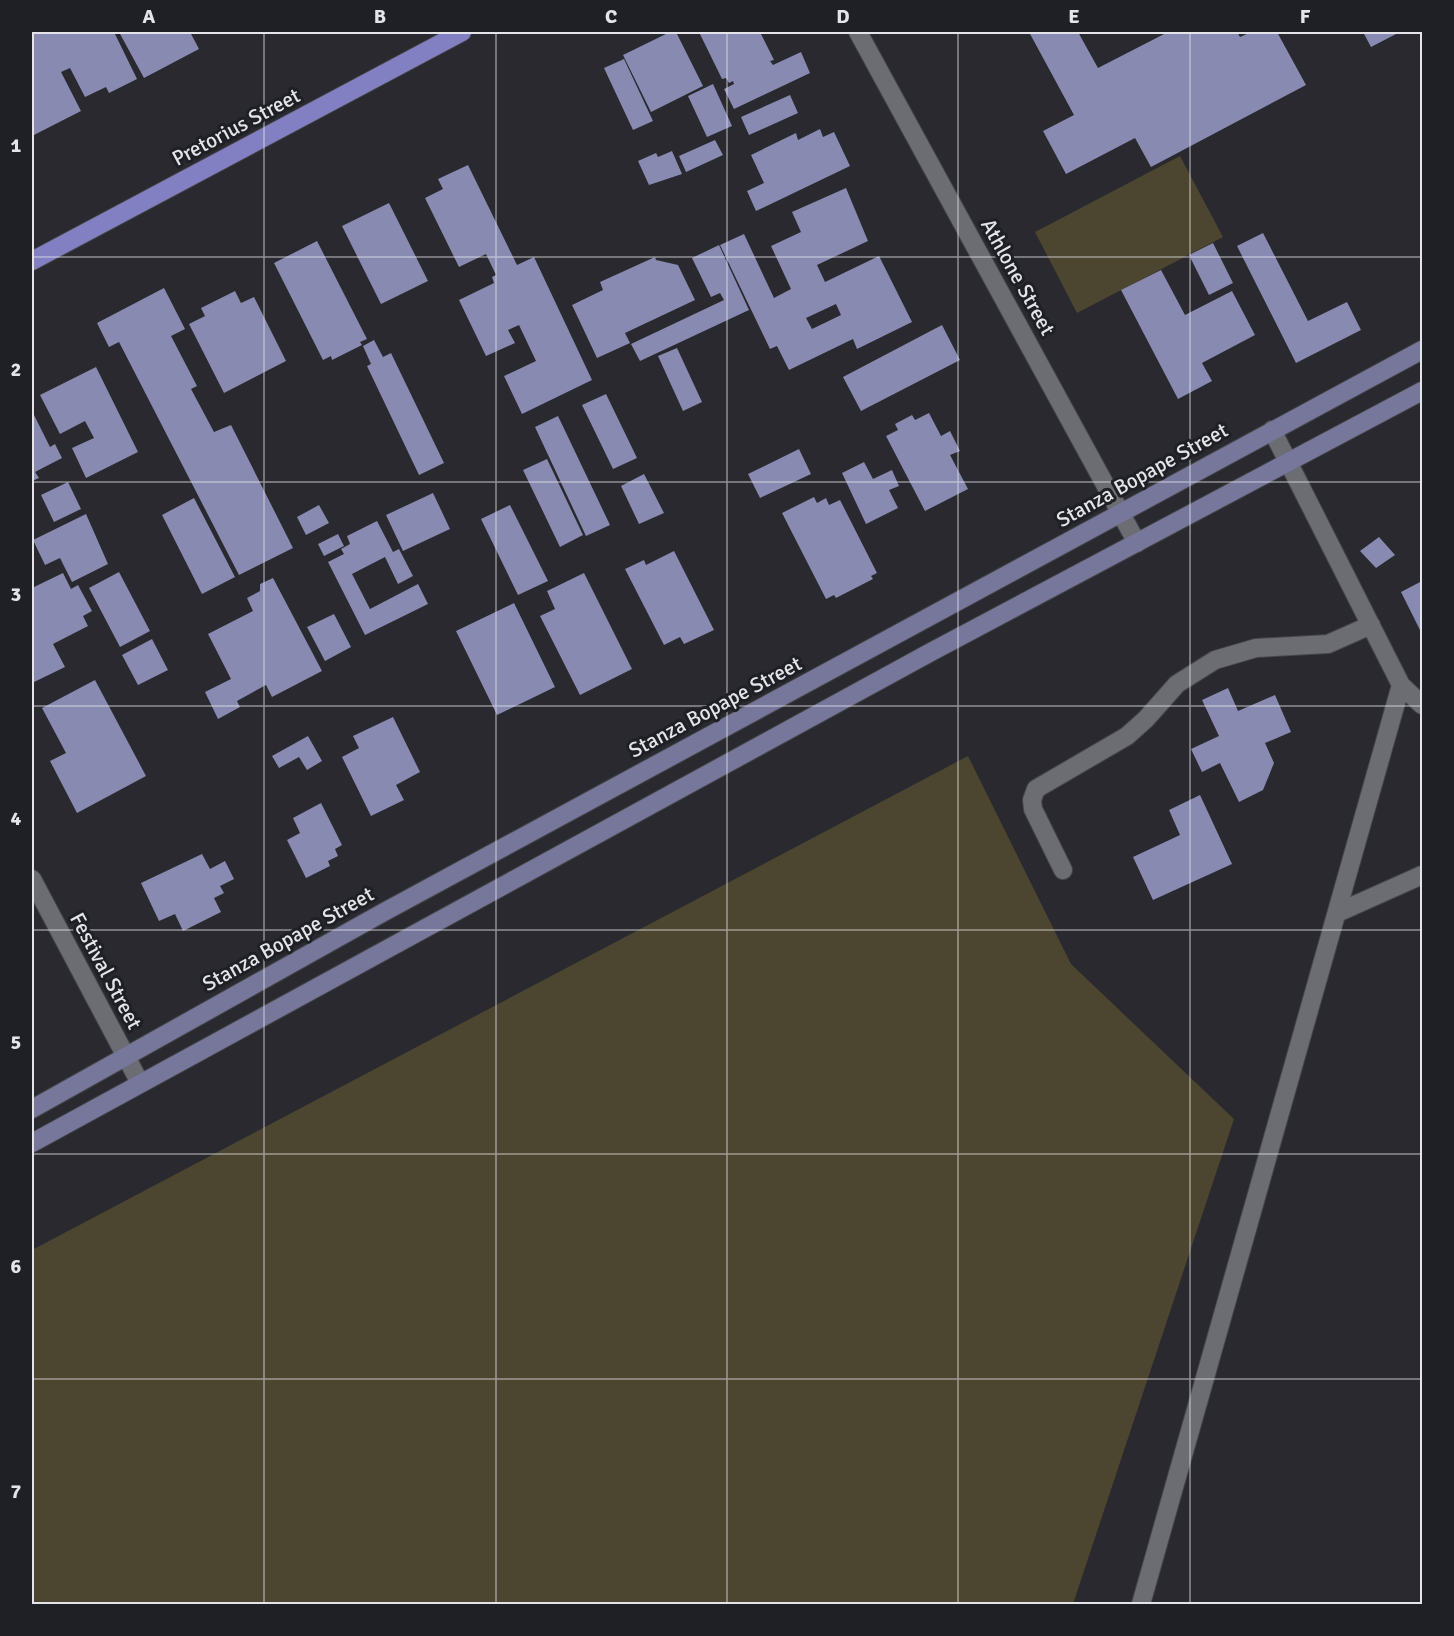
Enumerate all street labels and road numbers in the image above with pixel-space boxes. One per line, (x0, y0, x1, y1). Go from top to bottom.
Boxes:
street label: Pretorius Street (168, 82, 304, 172)
street label: Athlone Street (975, 214, 1061, 340)
street label: Stanza Bopape Street (1052, 417, 1232, 533)
street label: Stanza Bopape Street (624, 650, 806, 764)
street label: Stanza Bopape Street (198, 881, 378, 997)
street label: Festival Street (64, 908, 148, 1034)

